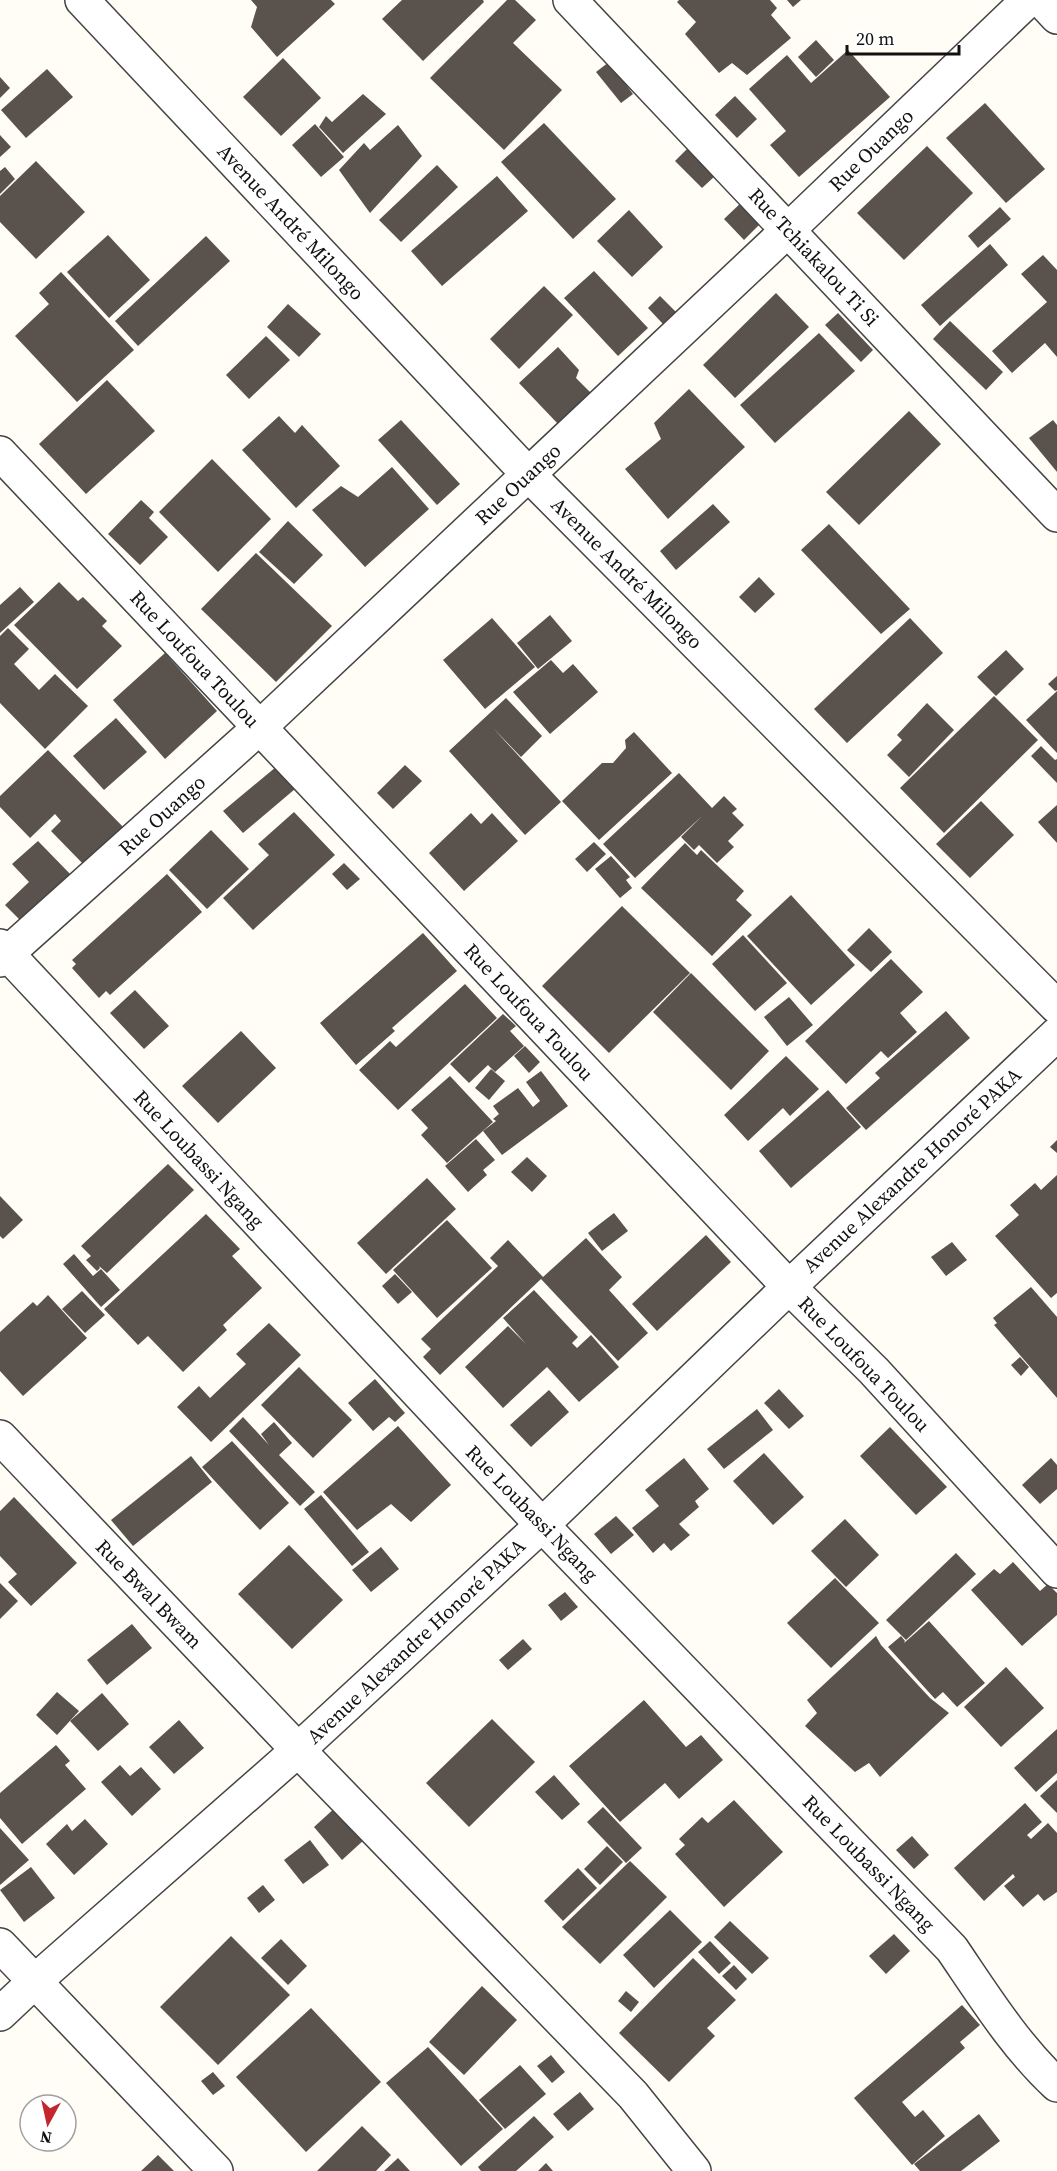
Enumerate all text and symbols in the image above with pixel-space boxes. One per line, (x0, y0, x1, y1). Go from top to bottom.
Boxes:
scale bar (847, 18, 960, 56)
text: 20 m (856, 26, 894, 51)
street label: Rue Ouango (822, 102, 920, 198)
street label: Avenue André Milongo (211, 138, 371, 306)
street label: Rue Tchiakalou Ti Si (742, 182, 886, 332)
street label: Rue Ouango (469, 437, 567, 531)
street label: Avenue André Milongo (545, 491, 709, 655)
street label: Rue Loufoua Toulou (124, 584, 266, 734)
street label: Rue Ouango (112, 768, 212, 862)
street label: Rue Loufoua Toulou (458, 937, 600, 1087)
street label: Avenue Alexandre Honoré PAKA (797, 1061, 1028, 1279)
street label: Rue Loubassi Ngang (127, 1084, 271, 1234)
street label: Rue Loufoua Toulou (792, 1290, 936, 1438)
street label: Rue Loubassi Ngang (459, 1439, 605, 1587)
street label: Avenue Alexandre Honoré PAKA (301, 1532, 532, 1750)
street label: Rue Bwal Bwam (89, 1533, 209, 1655)
street label: Rue Loubassi Ngang (796, 1789, 942, 1937)
north arrow (18, 2093, 78, 2153)
text: N (38, 2126, 53, 2150)

